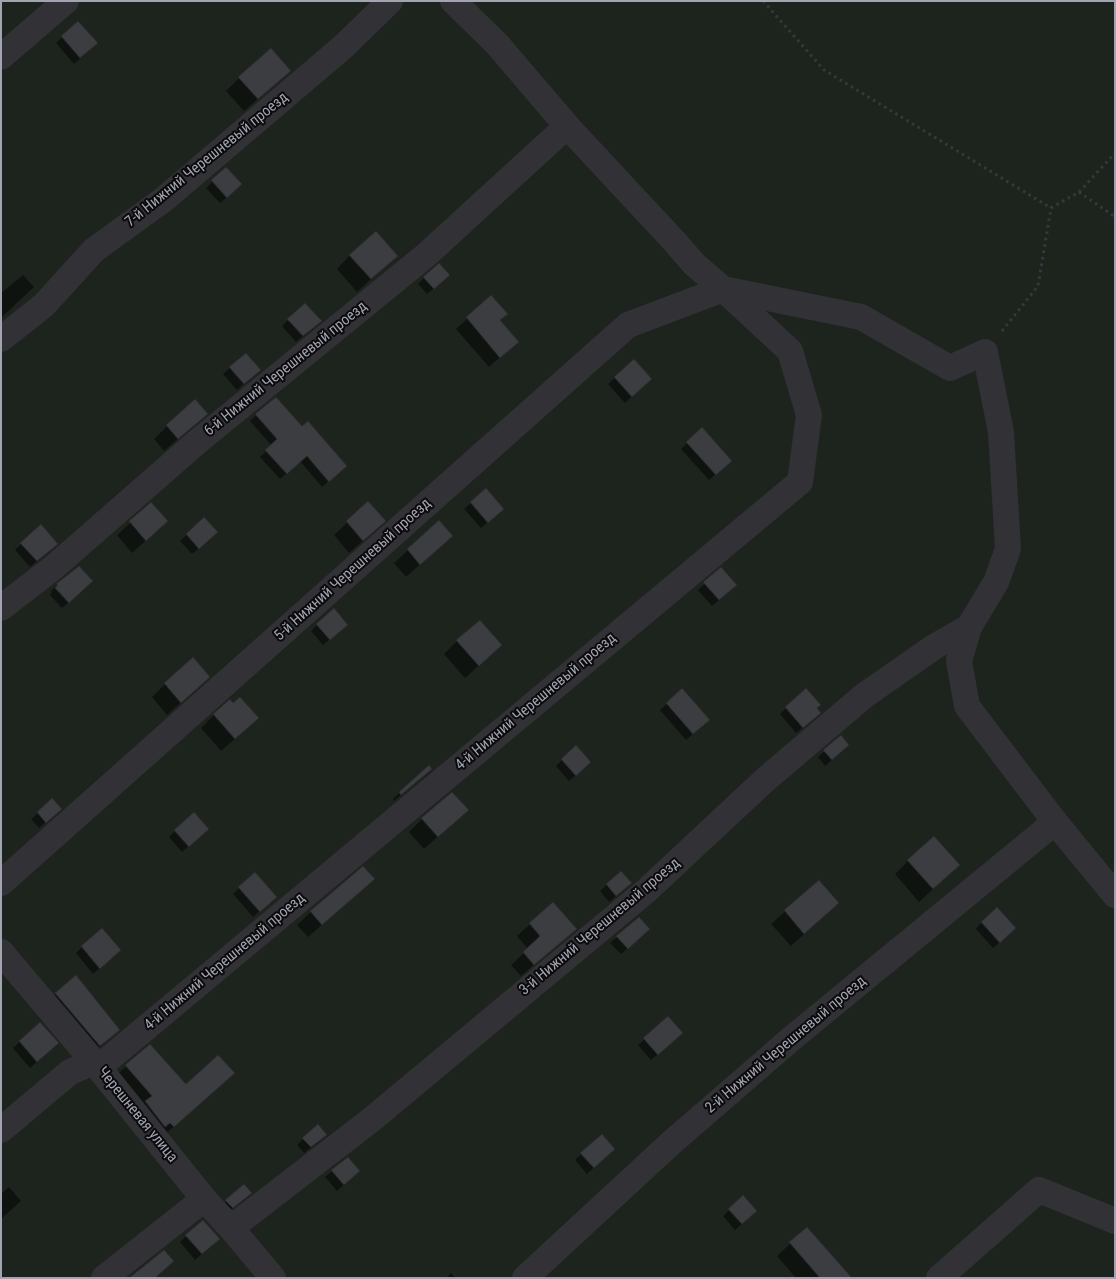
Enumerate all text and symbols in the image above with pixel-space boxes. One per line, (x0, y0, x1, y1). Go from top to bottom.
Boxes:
street label: 7-й Нижний Черешневый проезд (122, 89, 292, 231)
street label: 6-й Нижний Черешневый проезд (201, 298, 371, 440)
street label: 5-й Нижний Черешневый проезд (271, 495, 435, 645)
street label: 4-й Нижний Черешневый проезд (452, 629, 620, 775)
street label: 3-й Нижний Черешневый проезд (516, 854, 684, 1000)
street label: 4-й Нижний Черешневый проезд (141, 889, 309, 1035)
street label: 2-й Нижний Черешневый проезд (702, 972, 870, 1118)
street label: Черешневая улица (93, 1064, 181, 1166)

